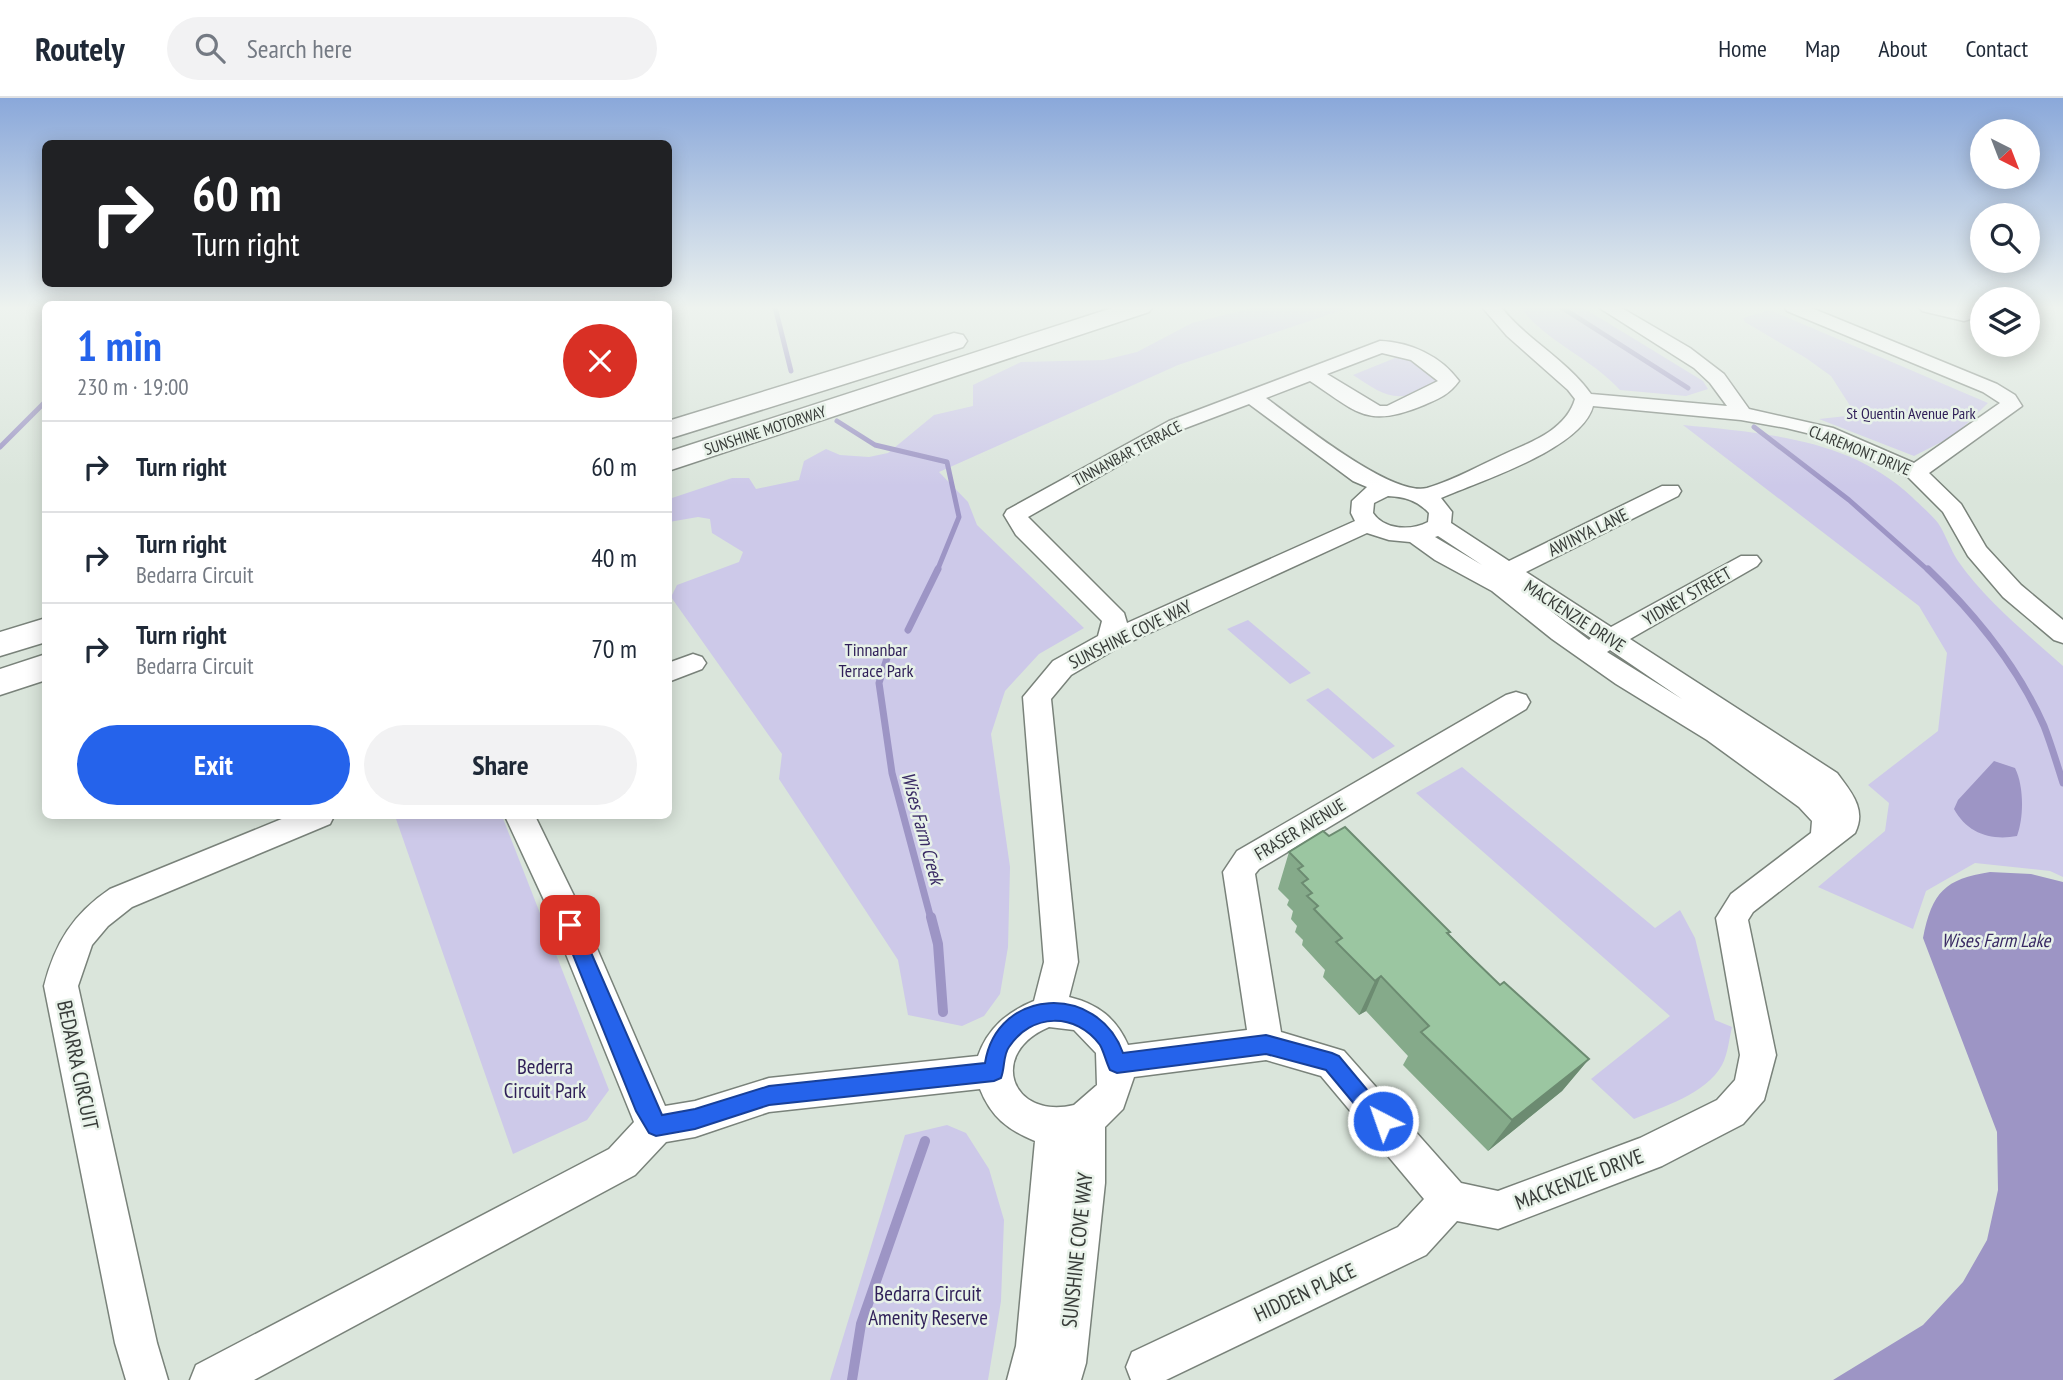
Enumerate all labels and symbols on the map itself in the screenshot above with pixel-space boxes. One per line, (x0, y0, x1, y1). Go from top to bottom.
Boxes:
north arrow (1970, 119, 2040, 189)
street label: SUNSHINE MOTORWAY (702, 401, 829, 459)
park label: St Quentin Avenue Park (1846, 403, 1977, 423)
street label: TINNANBAR TERRACE (1069, 416, 1185, 490)
street label: CLAREMONT DRIVE (1806, 421, 1914, 480)
street label: AWINYA LANE (1544, 503, 1632, 561)
street label: YIDNEY STREET (1638, 561, 1736, 631)
street label: MACKENZIE DRIVE (1520, 575, 1630, 657)
street label: SUNSHINE COVE WAY (1065, 594, 1196, 674)
park label: Tinnanbar Terrace Park (839, 638, 913, 682)
water label: Wises Farm Creek (896, 769, 950, 889)
street label: FRASER AVENUE (1250, 793, 1350, 865)
pin (540, 895, 600, 955)
water label: Wises Farm Lake (1942, 928, 2052, 952)
street label: BEDARRA CIRCUIT (51, 998, 105, 1133)
park label: Bederra Circuit Park (504, 1053, 586, 1104)
position arrow (1346, 1084, 1420, 1158)
street label: MACKENZIE DRIVE (1511, 1142, 1647, 1216)
street label: SUNSHINE COVE WAY (1055, 1171, 1099, 1329)
street label: HIDDEN PLACE (1250, 1257, 1360, 1327)
park label: Bedarra Circuit Amenity Reserve (868, 1280, 988, 1331)

